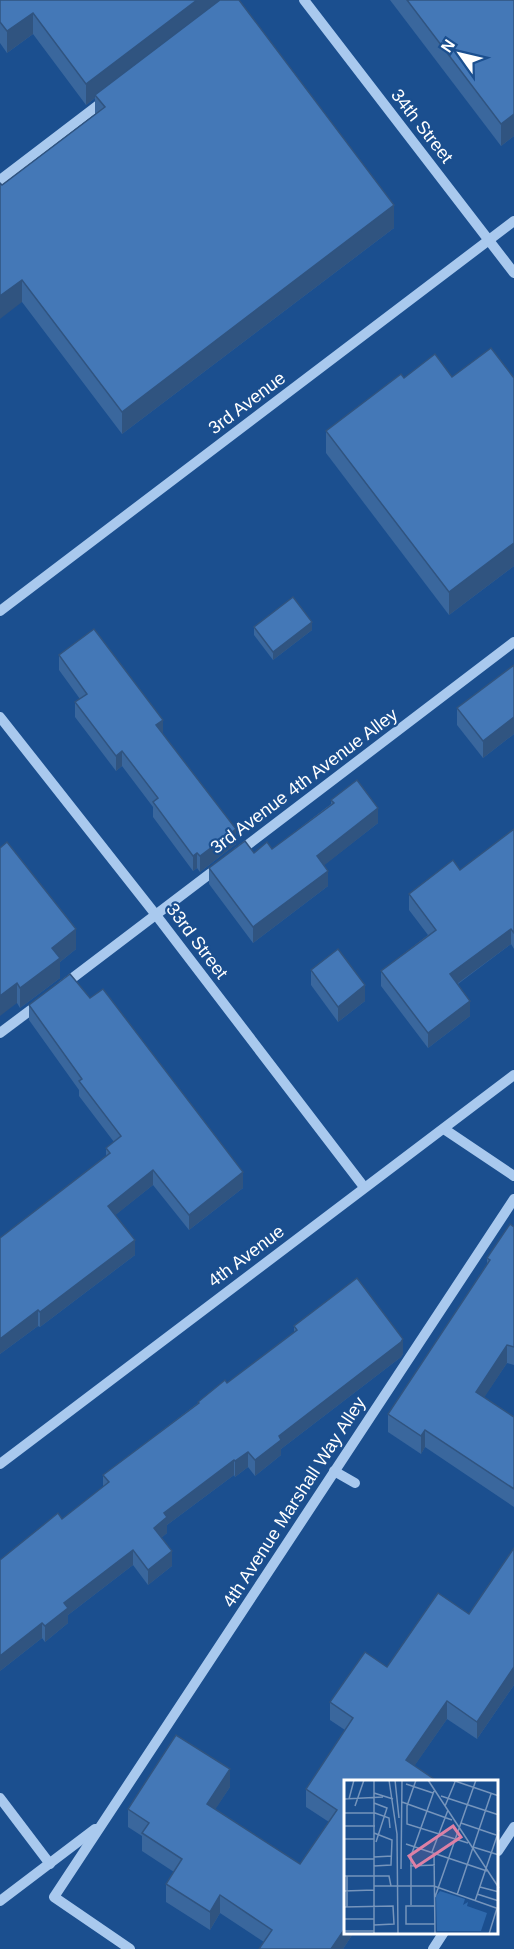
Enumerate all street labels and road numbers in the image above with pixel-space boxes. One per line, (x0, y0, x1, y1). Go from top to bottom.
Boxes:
street label: 34th Street (387, 85, 457, 167)
street label: 3rd Avenue (205, 368, 289, 438)
street label: 3rd Avenue 4th Avenue Alley (207, 704, 401, 858)
street label: 33rd Street (162, 899, 232, 983)
street label: 4th Avenue (204, 1221, 288, 1291)
street label: 4th Avenue Marshall Way Alley (219, 1393, 369, 1611)

